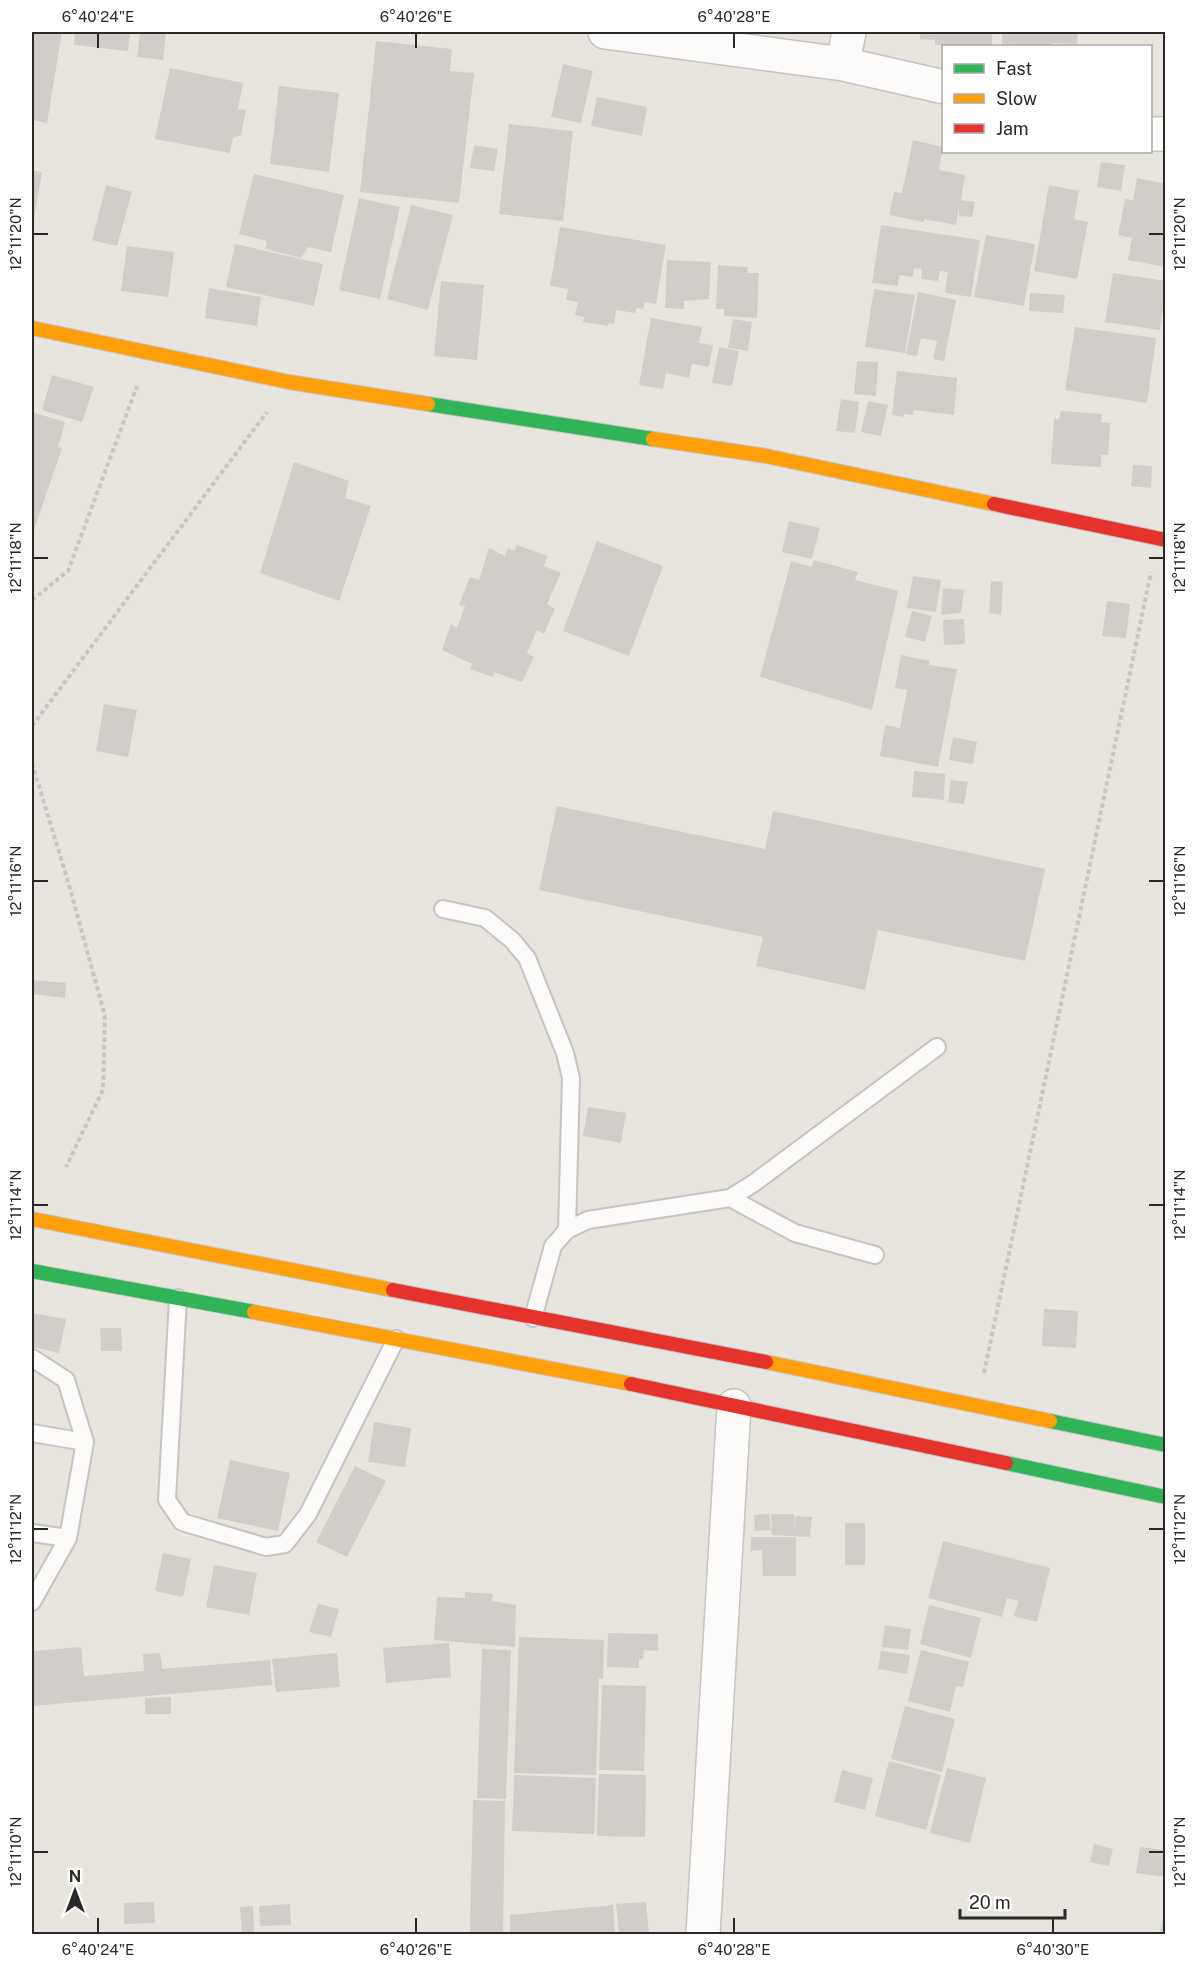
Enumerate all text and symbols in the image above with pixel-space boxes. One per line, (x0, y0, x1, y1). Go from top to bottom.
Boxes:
text: 6°40'24"E (62, 8, 134, 25)
text: 6°40'26"E (380, 8, 452, 25)
text: 6°40'28"E (698, 8, 770, 25)
legend (942, 45, 1152, 153)
text: Fast (996, 58, 1032, 79)
text: Slow (996, 88, 1037, 109)
text: Jam (996, 118, 1029, 139)
text: 12°11'20"N (7, 197, 24, 271)
text: 12°11'20"N (1171, 197, 1188, 271)
text: 12°11'18"N (7, 522, 24, 594)
text: 12°11'18"N (1171, 522, 1188, 594)
text: 12°11'16"N (7, 845, 24, 917)
text: 12°11'16"N (1171, 845, 1188, 917)
text: 12°11'14"N (7, 1169, 24, 1241)
text: 12°11'14"N (1171, 1169, 1188, 1241)
text: 12°11'12"N (7, 1494, 24, 1564)
text: 12°11'12"N (1171, 1494, 1188, 1564)
text: 12°11'10"N (7, 1817, 24, 1887)
text: 12°11'10"N (1171, 1817, 1188, 1887)
north arrow (45, 1861, 105, 1921)
text: N (69, 1867, 81, 1886)
scale bar (960, 1882, 1065, 1920)
text: 20 m (969, 1892, 1011, 1913)
text: 6°40'24"E (62, 1941, 134, 1958)
text: 6°40'26"E (380, 1941, 452, 1958)
text: 6°40'28"E (698, 1941, 770, 1958)
text: 6°40'30"E (1017, 1941, 1089, 1958)

